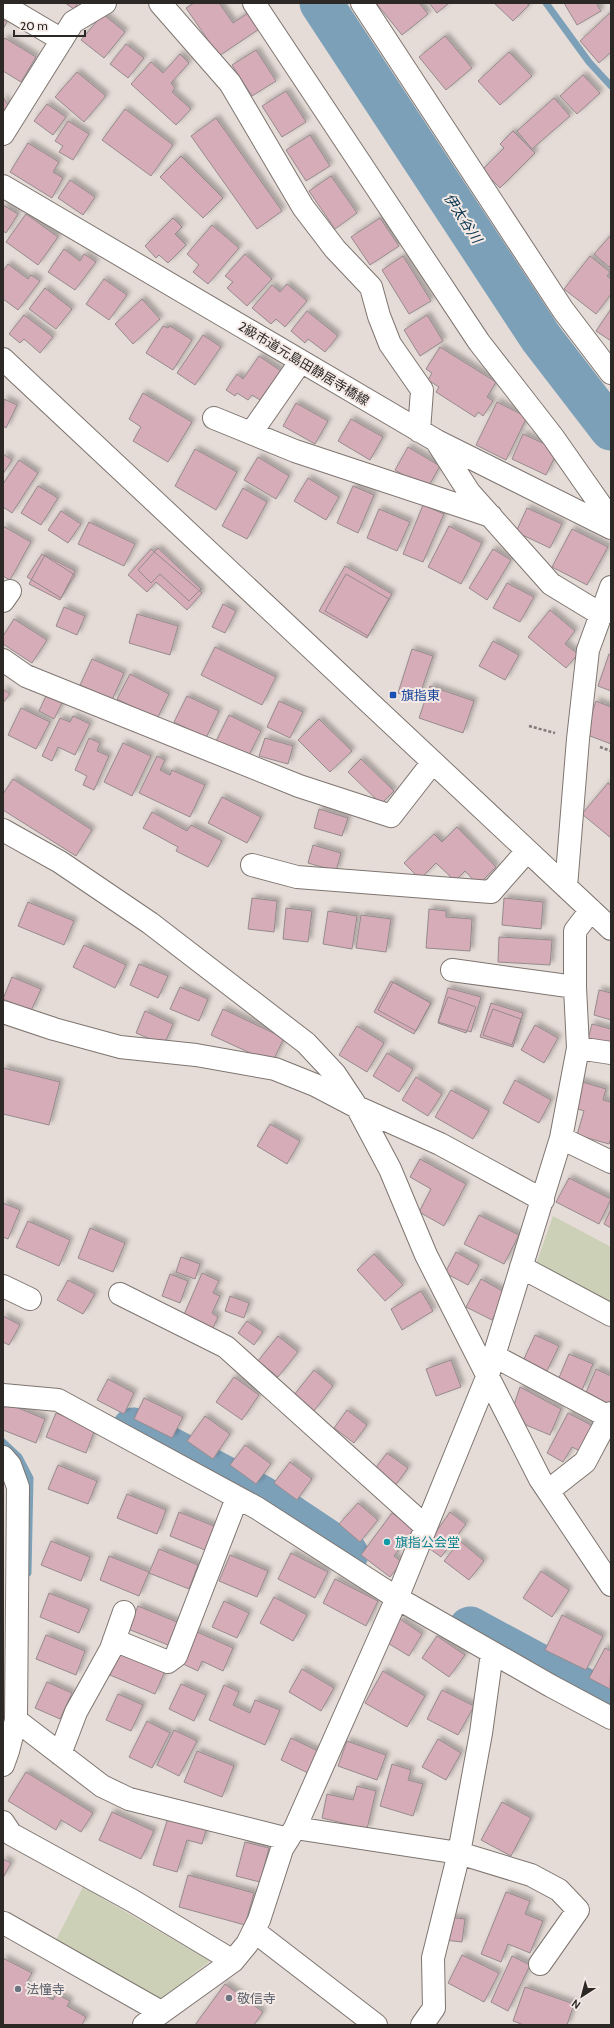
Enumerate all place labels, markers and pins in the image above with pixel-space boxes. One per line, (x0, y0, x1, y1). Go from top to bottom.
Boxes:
place label: 旗指東 (401, 687, 440, 703)
marker: 旗指東 (388, 690, 398, 700)
place label: 旗指公会堂 (395, 1534, 460, 1550)
marker: 旗指公会堂 (382, 1537, 392, 1547)
place label: 法憧寺 (26, 1981, 65, 1997)
marker: 法憧寺 (13, 1984, 23, 1994)
place label: 敬信寺 (237, 1990, 276, 2006)
marker: 敬信寺 (224, 1993, 234, 2003)

